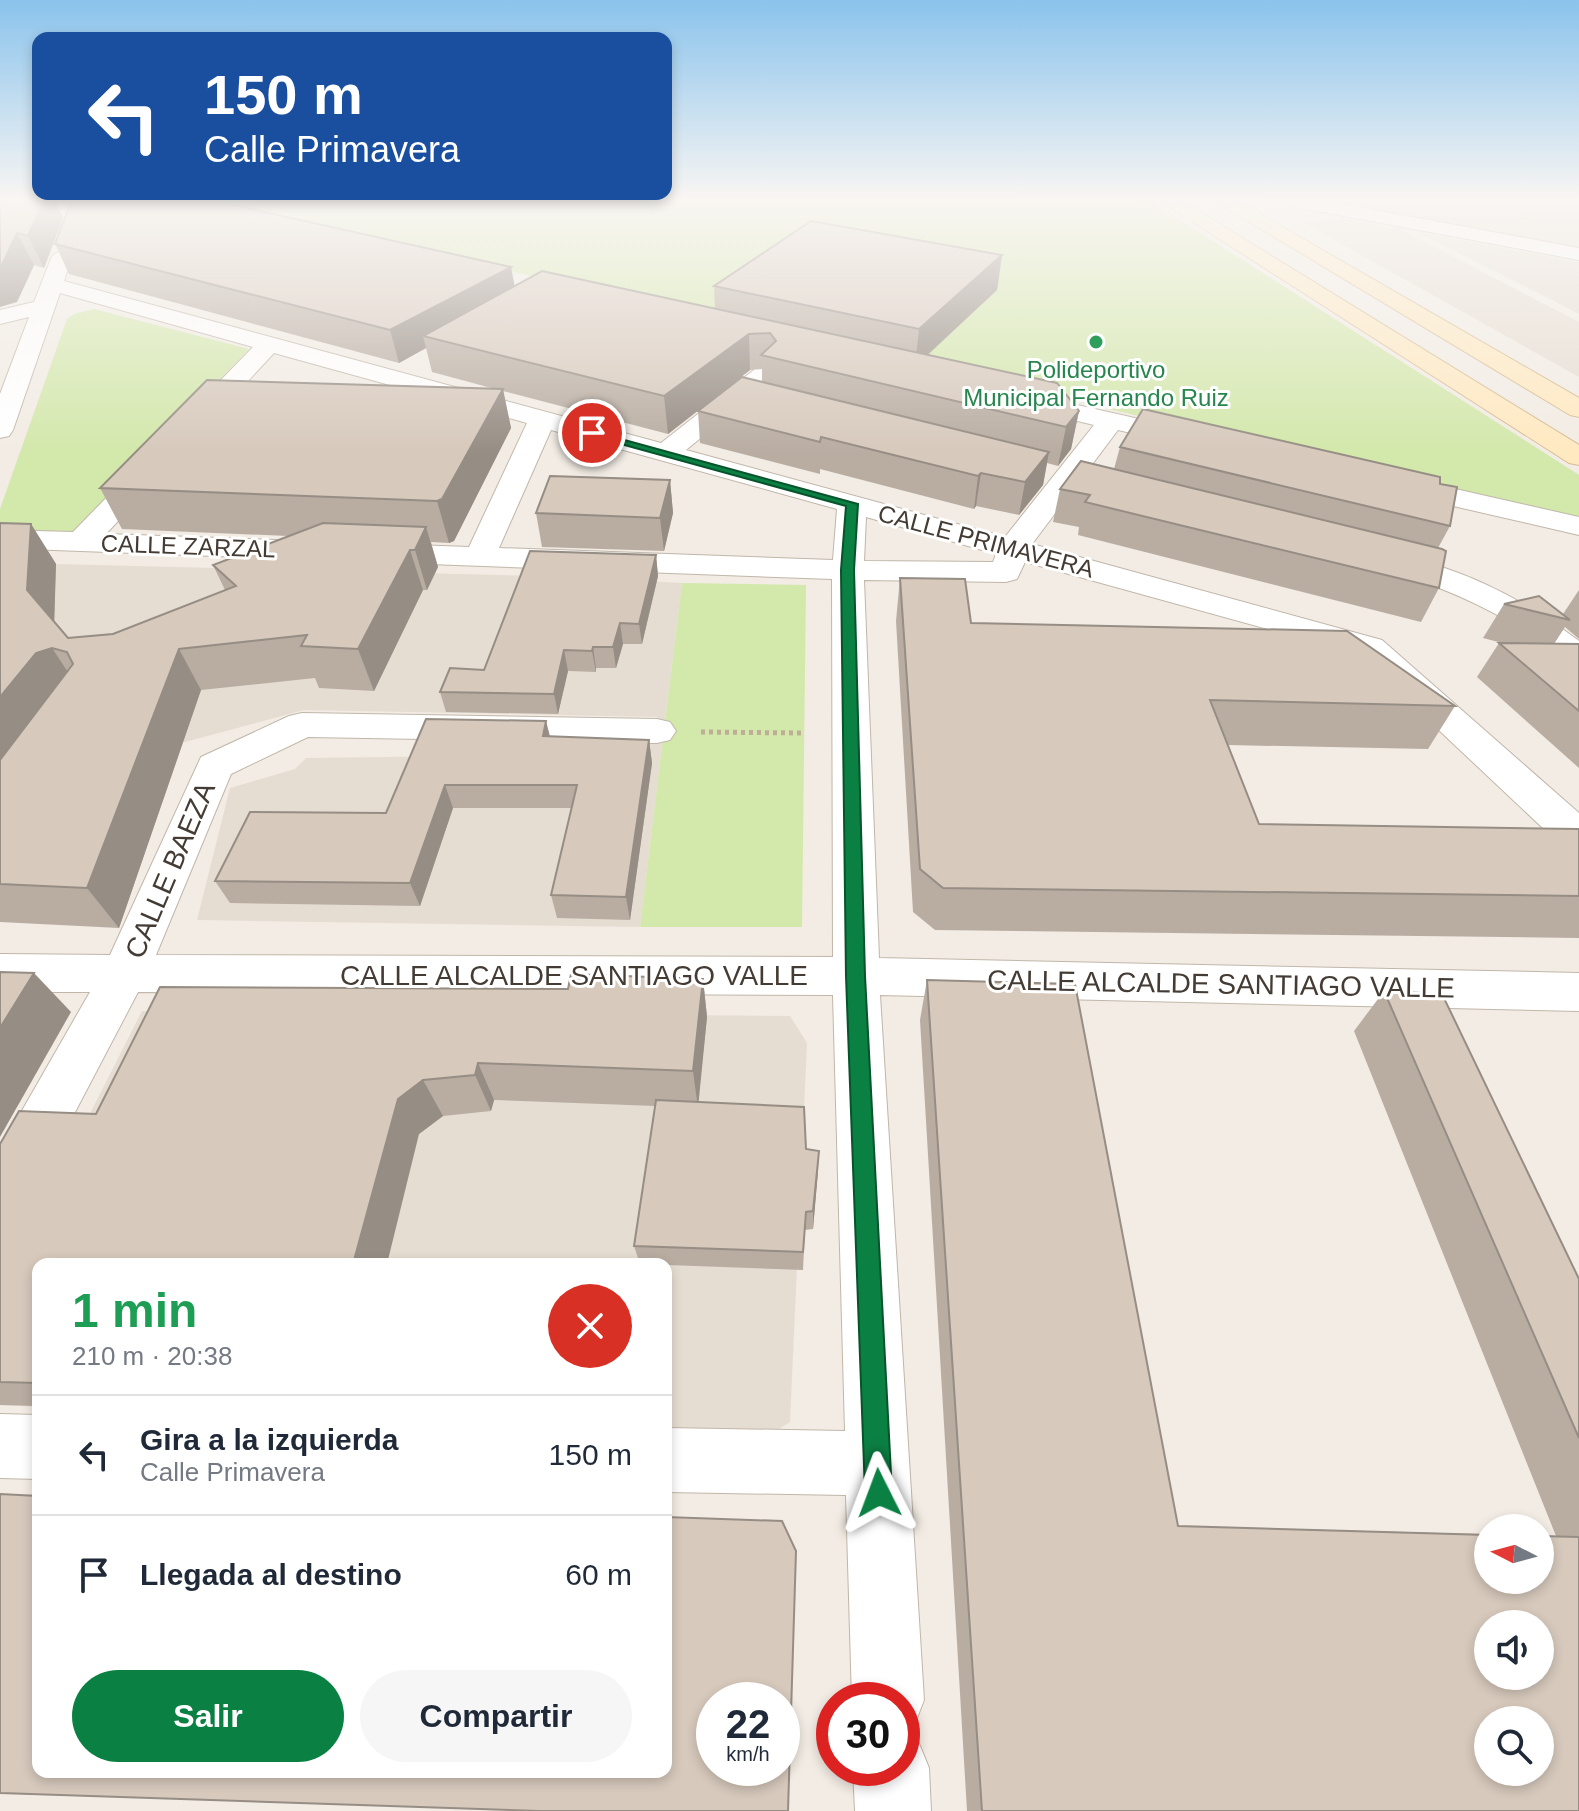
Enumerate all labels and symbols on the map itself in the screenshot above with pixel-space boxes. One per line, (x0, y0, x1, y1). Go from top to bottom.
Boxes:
marker: Polideportivo Municipal Fernando Ruiz (1087, 333, 1105, 351)
place label: Polideportivo Municipal Fernando Ruiz (963, 356, 1229, 411)
pin (558, 399, 626, 467)
street label: CALLE PRIMAVERA (875, 499, 1097, 583)
street label: CALLE ZARZAL (100, 529, 276, 563)
street label: CALLE BAEZA (119, 777, 221, 963)
street label: CALLE ALCALDE SANTIAGO VALLE (340, 960, 808, 991)
street label: CALLE ALCALDE SANTIAGO VALLE (987, 964, 1455, 1004)
position arrow (837, 1451, 921, 1535)
north arrow (1474, 1514, 1554, 1594)
speed limit sign: 30 (816, 1682, 920, 1786)

